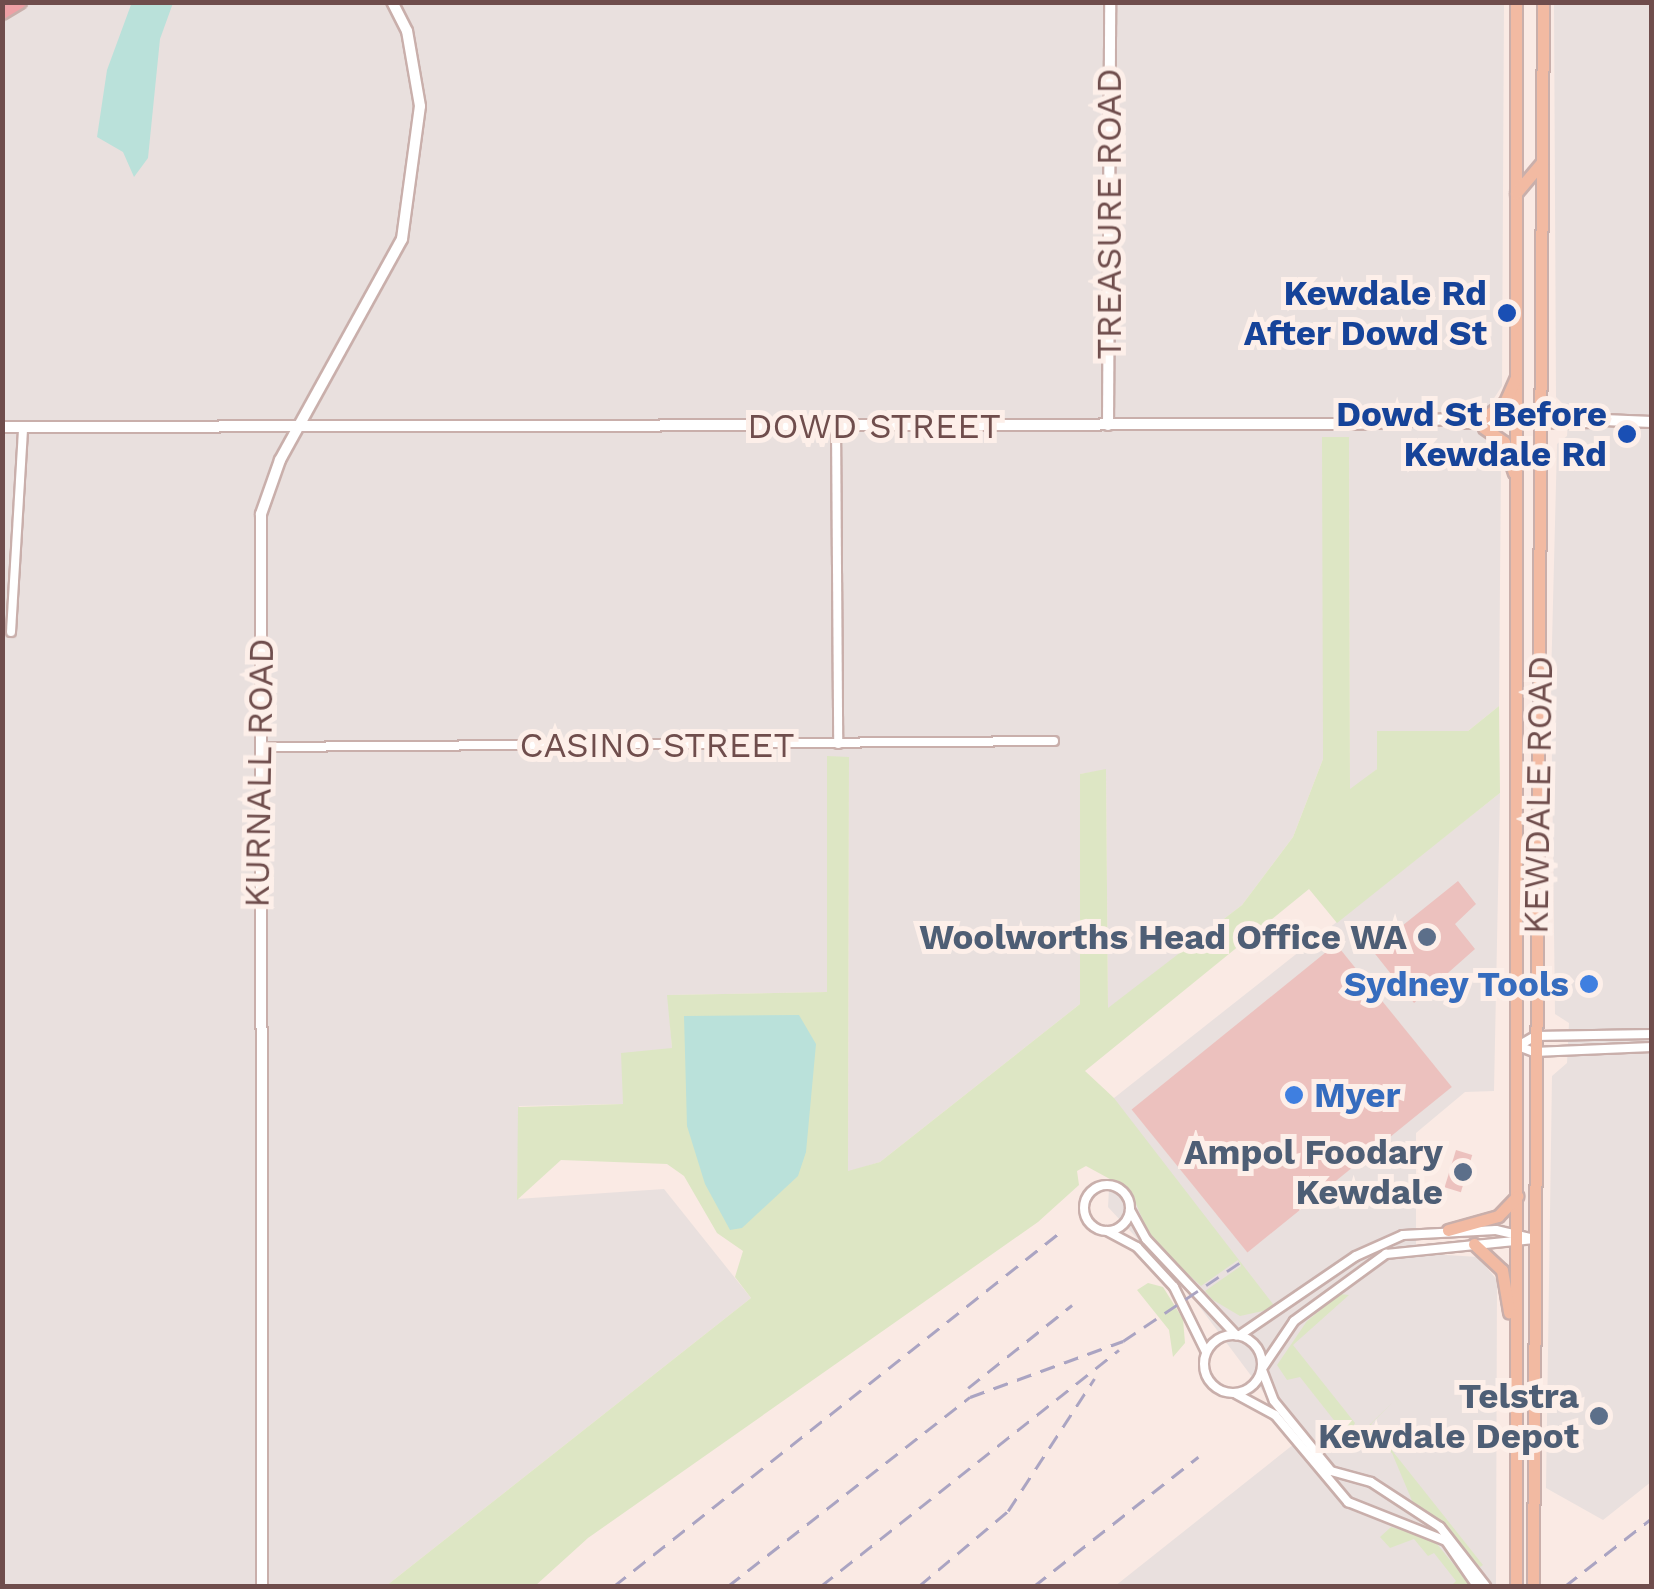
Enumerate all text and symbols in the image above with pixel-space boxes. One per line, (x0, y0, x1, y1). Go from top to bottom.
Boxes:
street label: TREASURE ROAD (1088, 68, 1130, 360)
place label: Kewdale Rd After Dowd St (1243, 272, 1487, 354)
marker: Kewdale Rd After Dowd St (1496, 302, 1518, 324)
place label: Dowd St Before Kewdale Rd (1336, 393, 1607, 475)
street label: DOWD STREET (747, 405, 1001, 447)
marker: Dowd St Before Kewdale Rd (1616, 423, 1638, 445)
street label: KURNALL ROAD (236, 637, 282, 909)
street label: KEWDALE ROAD (1515, 655, 1561, 935)
street label: CASINO STREET (519, 724, 795, 766)
place label: Woolworths Head Office WA (919, 916, 1407, 958)
marker: Woolworths Head Office WA (1416, 926, 1438, 948)
place label: Sydney Tools (1343, 963, 1569, 1005)
marker: Sydney Tools (1578, 973, 1600, 995)
place label: Myer (1314, 1074, 1401, 1116)
marker: Myer (1283, 1084, 1305, 1106)
place label: Ampol Foodary Kewdale (1183, 1131, 1443, 1213)
marker: Ampol Foodary Kewdale (1452, 1161, 1474, 1183)
place label: Telstra Kewdale Depot (1318, 1375, 1579, 1457)
marker: Telstra Kewdale Depot (1588, 1405, 1610, 1427)

